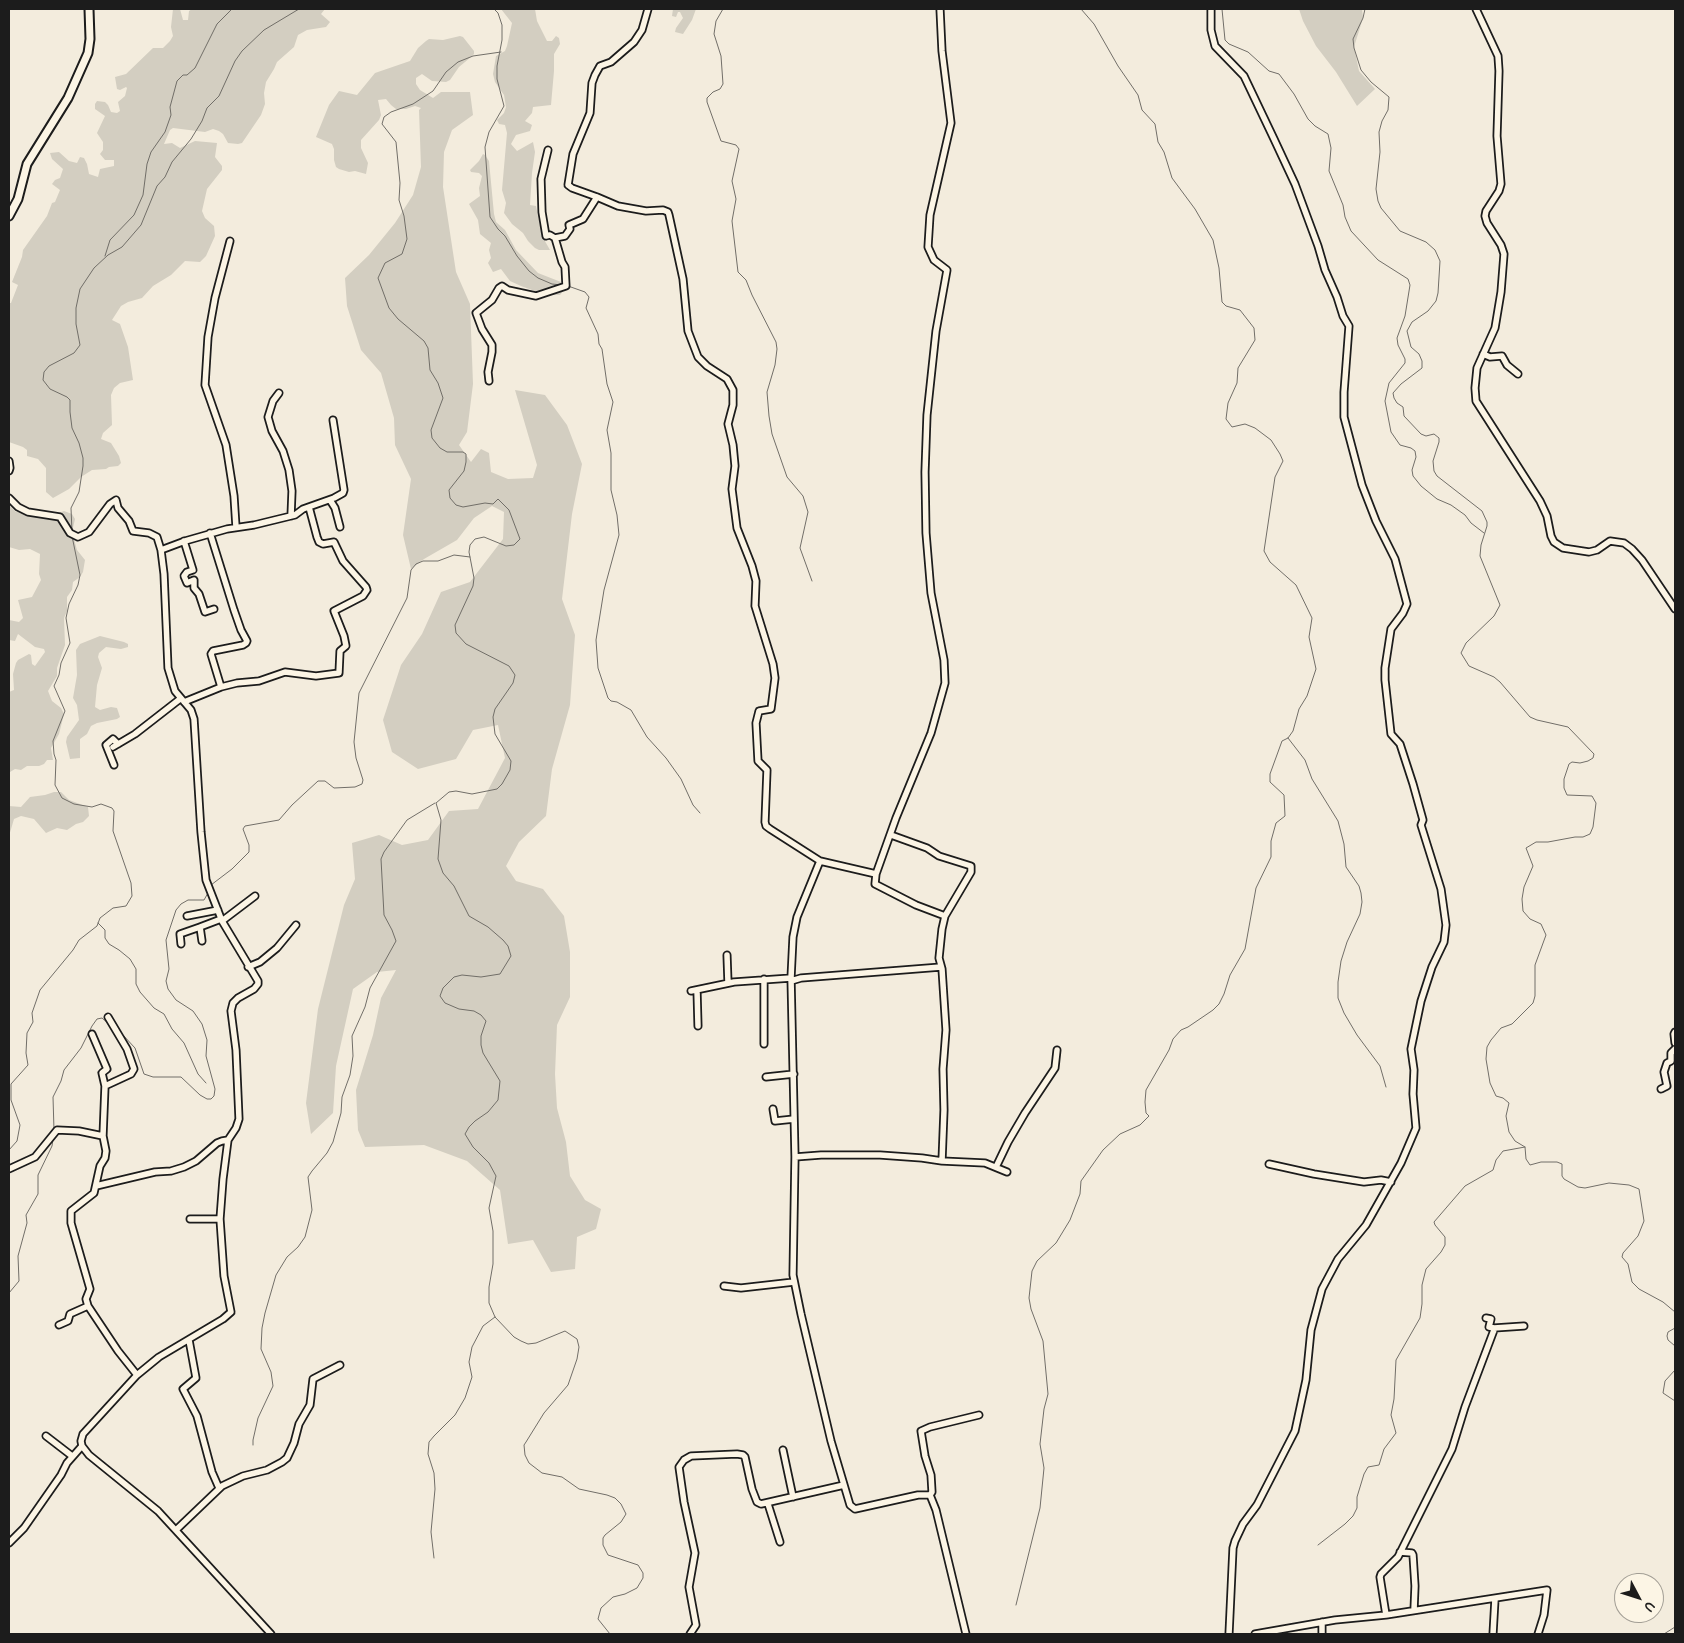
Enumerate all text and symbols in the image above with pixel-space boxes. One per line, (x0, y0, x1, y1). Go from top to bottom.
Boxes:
north arrow (1614, 1573, 1664, 1623)
text: U (1640, 1598, 1660, 1616)

